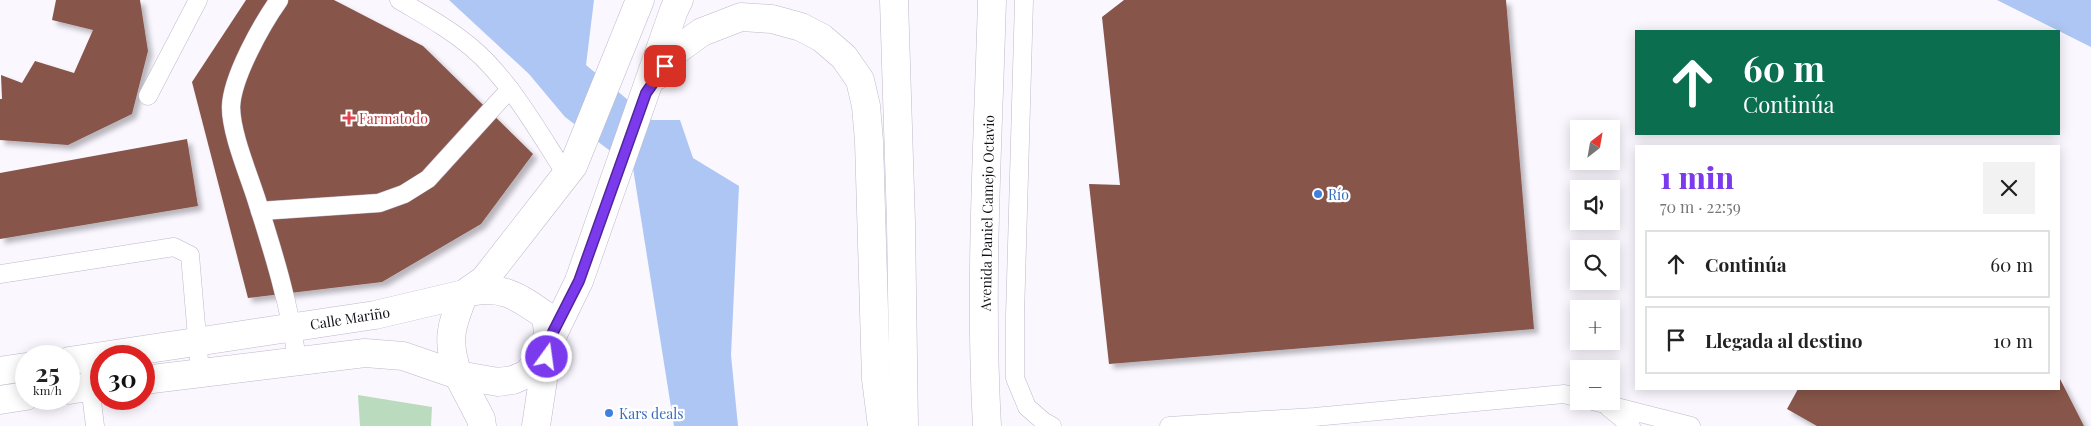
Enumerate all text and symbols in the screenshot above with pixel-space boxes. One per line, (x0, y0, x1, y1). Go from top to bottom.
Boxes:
text: 60 m (1743, 44, 1825, 91)
pin (644, 45, 686, 87)
icon: ahead (1660, 50, 1725, 115)
icon: arrive (651, 52, 679, 80)
text: Continúa (1743, 89, 1834, 119)
place label: Farmatodo (359, 109, 428, 128)
marker: Farmatodo (343, 112, 355, 124)
street label: Avenida Daniel Camejo Octavio (976, 114, 998, 312)
north arrow (1570, 120, 1620, 170)
map controls (1570, 120, 1620, 410)
text: 1 min (1660, 157, 1734, 197)
button: close (1983, 162, 2035, 214)
button: sound (1570, 180, 1620, 230)
place label: Río (1328, 185, 1349, 204)
marker: Río (1312, 188, 1324, 200)
text: 70 m · 22:59 (1660, 196, 1741, 217)
button: search (1570, 240, 1620, 290)
icon: ahead (1662, 250, 1690, 278)
text: Continúa (1705, 251, 1787, 277)
text: 60 m (1990, 251, 2033, 277)
button: + (1570, 300, 1620, 350)
street label: Calle Mariño (309, 302, 392, 334)
icon: arrive (1662, 326, 1690, 354)
text: Llegada al destino (1705, 327, 1863, 353)
text: 10 m (1993, 327, 2033, 353)
position arrow (520, 330, 572, 382)
speed limit sign: 30 (90, 345, 155, 410)
text: 25 (35, 355, 60, 388)
button: − (1570, 360, 1620, 410)
text: km/h (33, 382, 62, 398)
place label: Kars deals (619, 404, 684, 423)
marker: Kars deals (603, 407, 615, 419)

